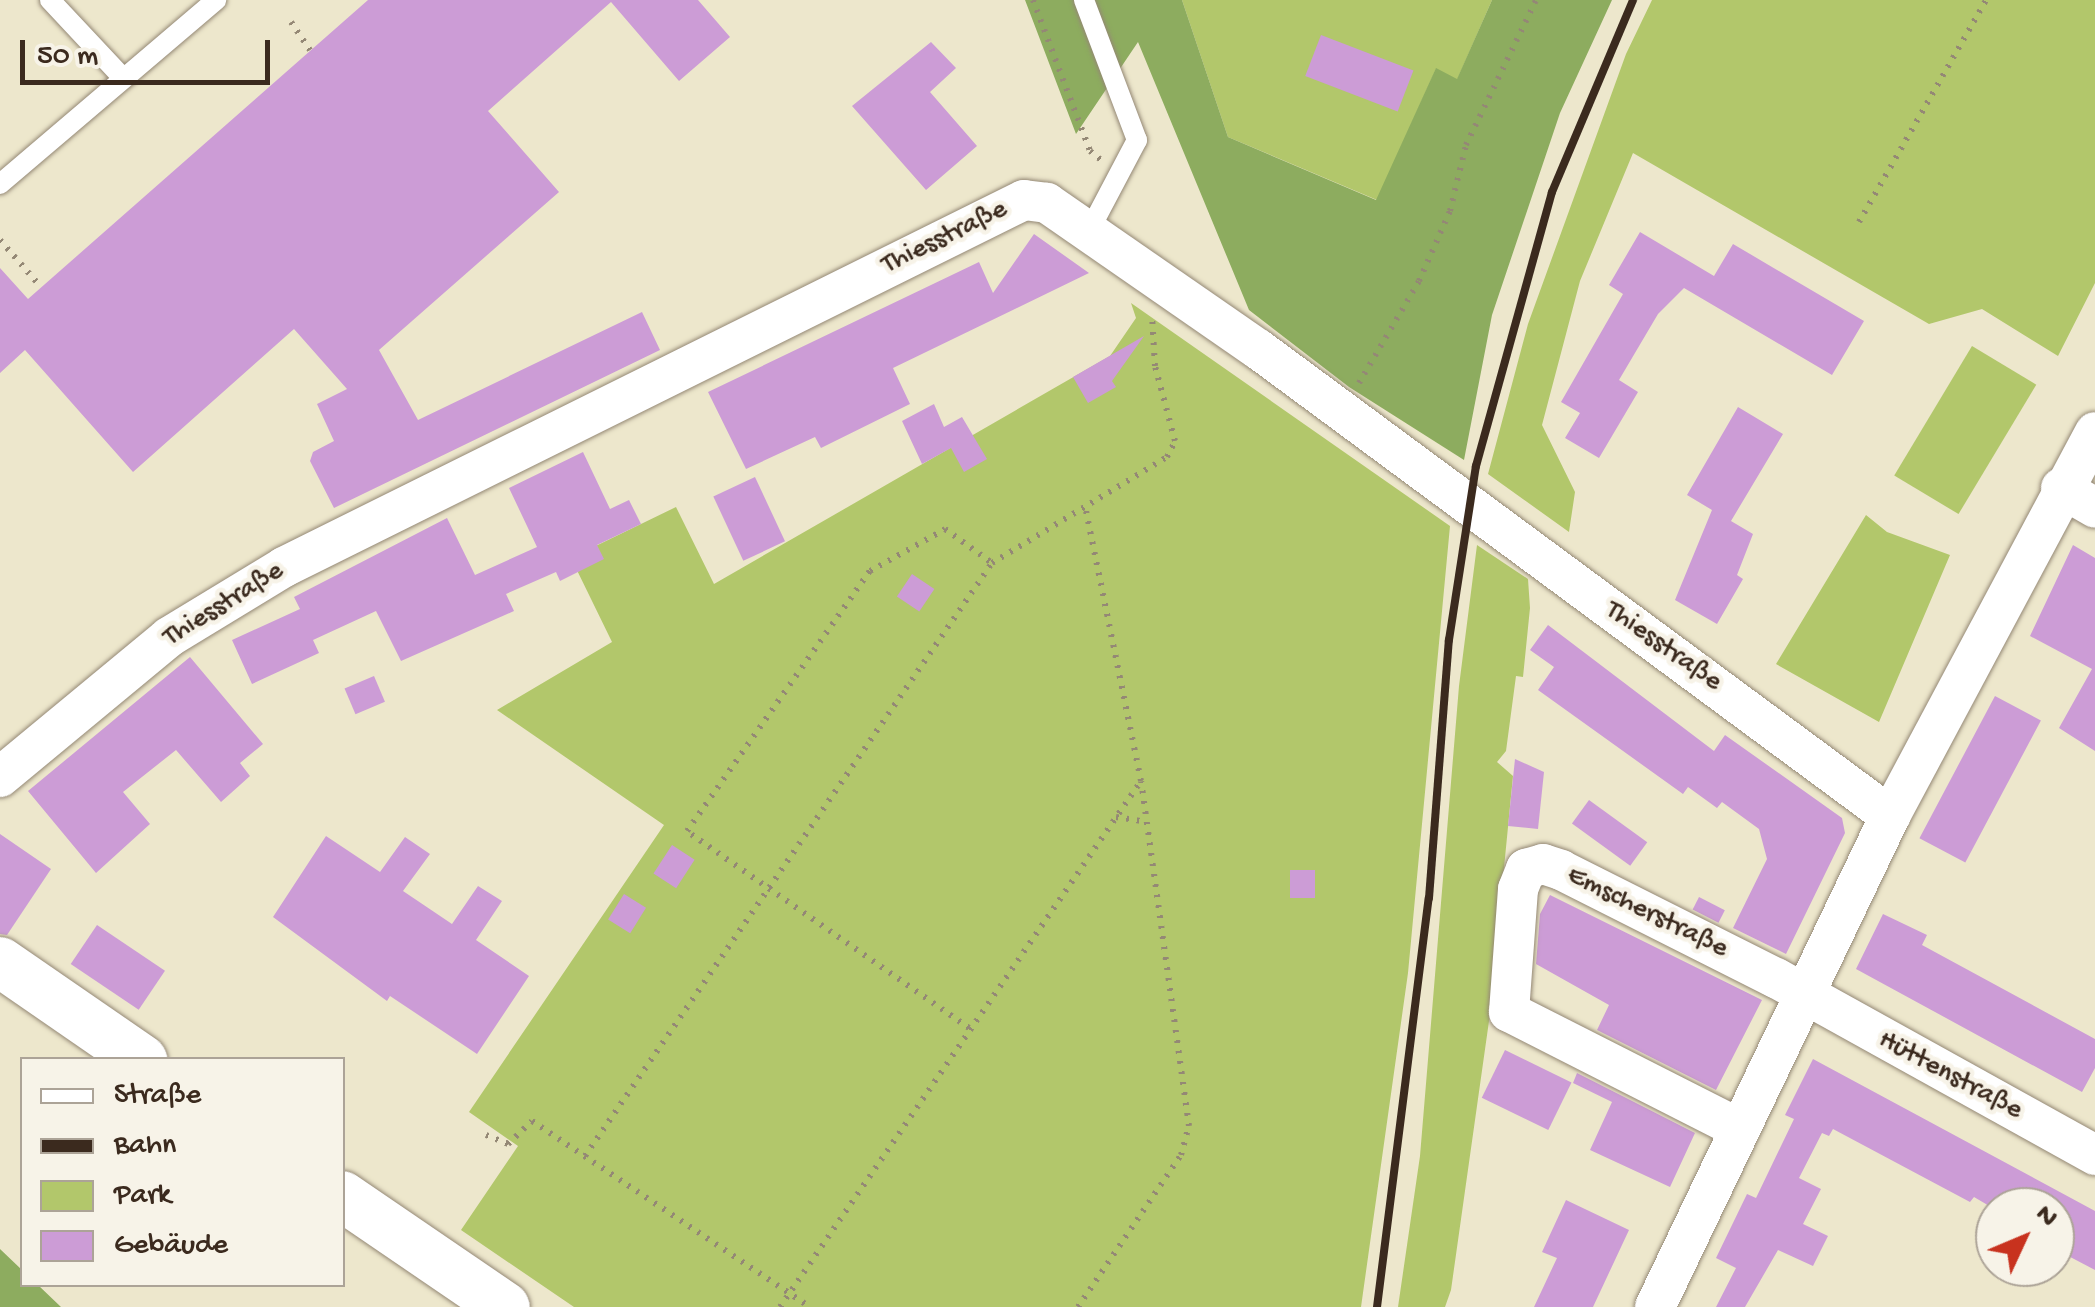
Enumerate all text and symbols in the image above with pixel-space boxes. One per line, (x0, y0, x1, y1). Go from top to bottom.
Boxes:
scale bar (25, 20, 275, 82)
text: 50 m (37, 40, 98, 75)
street label: Thiesstraße (877, 193, 1013, 283)
street label: Thiesstraße (158, 555, 290, 655)
street label: Thiesstraße (1598, 594, 1728, 700)
street label: Emscherstraße (1561, 859, 1733, 967)
street label: Hüttenstraße (1872, 1024, 2028, 1128)
legend (20, 1057, 345, 1287)
text: Straße (114, 1079, 201, 1114)
text: Bahn (114, 1129, 176, 1164)
text: Park (114, 1179, 171, 1214)
north arrow (1975, 1187, 2075, 1287)
text: N (2027, 1199, 2064, 1235)
text: Gebäude (114, 1229, 228, 1264)

